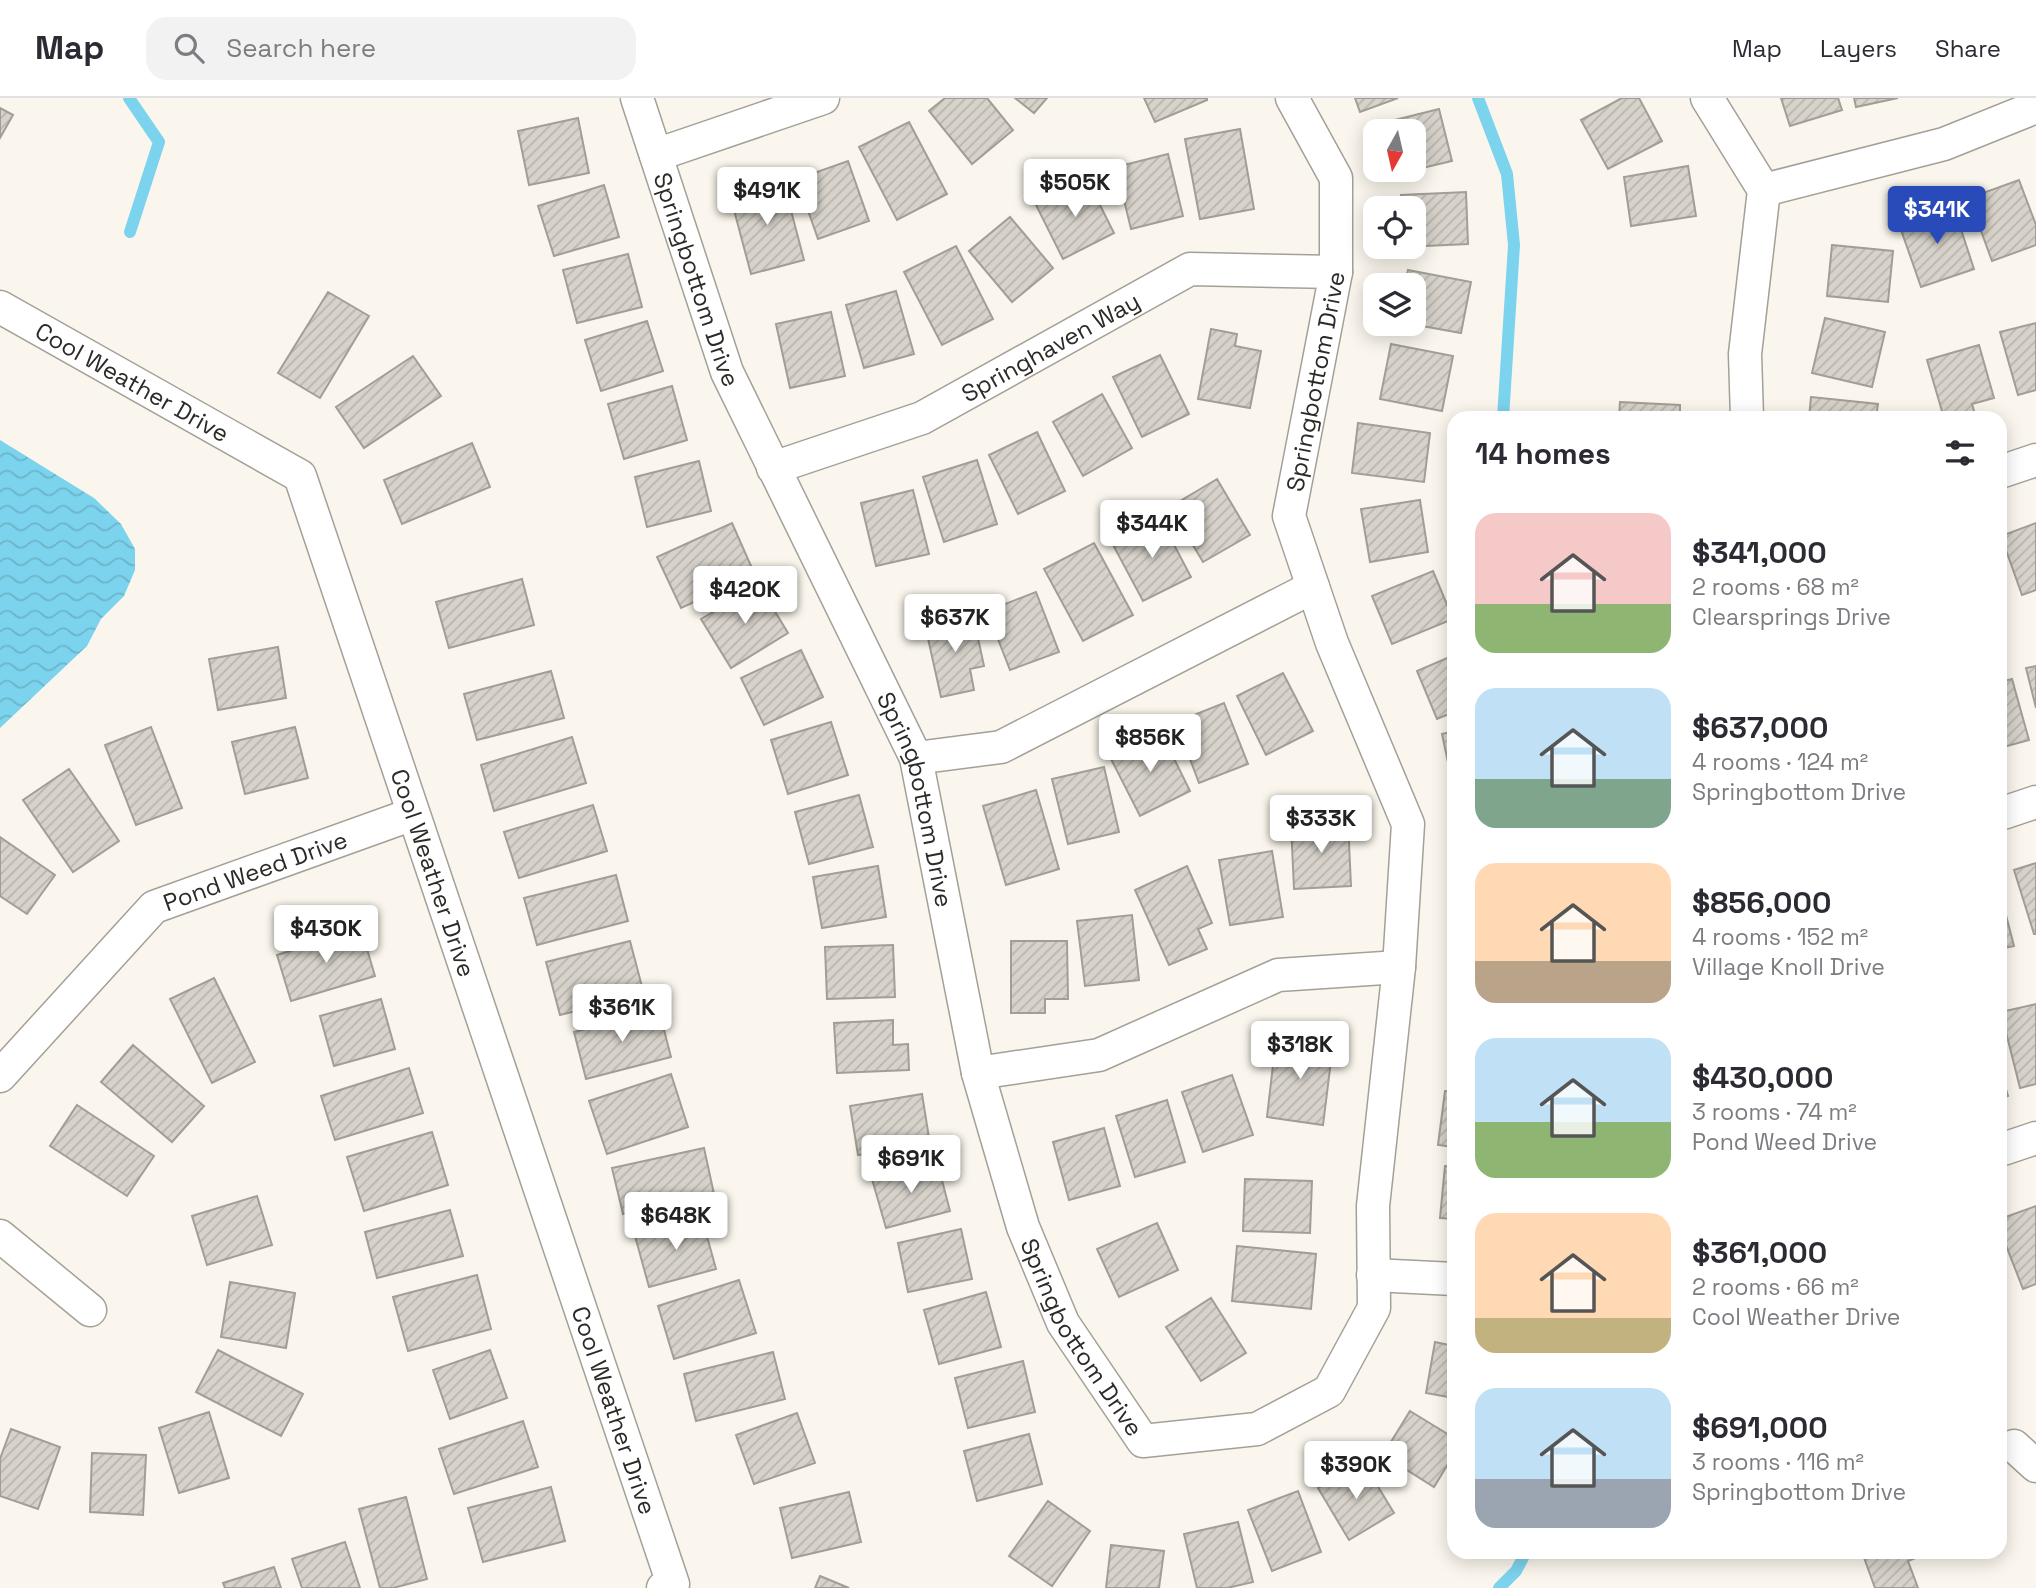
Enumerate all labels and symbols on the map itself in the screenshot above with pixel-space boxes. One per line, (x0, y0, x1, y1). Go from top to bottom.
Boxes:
north arrow (1363, 119, 1426, 182)
pin: $505K (1026, 159, 1124, 219)
pin: $491K (718, 167, 816, 227)
street label: Springbottom Drive (647, 168, 747, 392)
pin: $341K (1888, 186, 1986, 246)
street label: Springbottom Drive (1279, 269, 1351, 494)
street label: Springhaven Way (956, 285, 1145, 409)
street label: Cool Weather Drive (30, 315, 235, 449)
pin: $344K (1103, 500, 1201, 560)
pin: $420K (696, 566, 794, 626)
pin: $637K (906, 594, 1004, 654)
street label: Springbottom Drive (870, 687, 960, 910)
pin: $856K (1101, 714, 1199, 774)
street label: Cool Weather Drive (384, 765, 483, 981)
pin: $333K (1272, 796, 1370, 855)
street label: Pond Weed Drive (159, 823, 351, 918)
pin: $430K (277, 906, 375, 965)
pin: $361K (573, 984, 671, 1044)
pin: $318K (1251, 1021, 1349, 1081)
pin: $691K (862, 1136, 960, 1195)
pin: $648K (627, 1192, 725, 1252)
street label: Springbottom Drive (1014, 1234, 1151, 1442)
street label: Cool Weather Drive (565, 1302, 664, 1518)
pin: $390K (1307, 1442, 1405, 1501)

